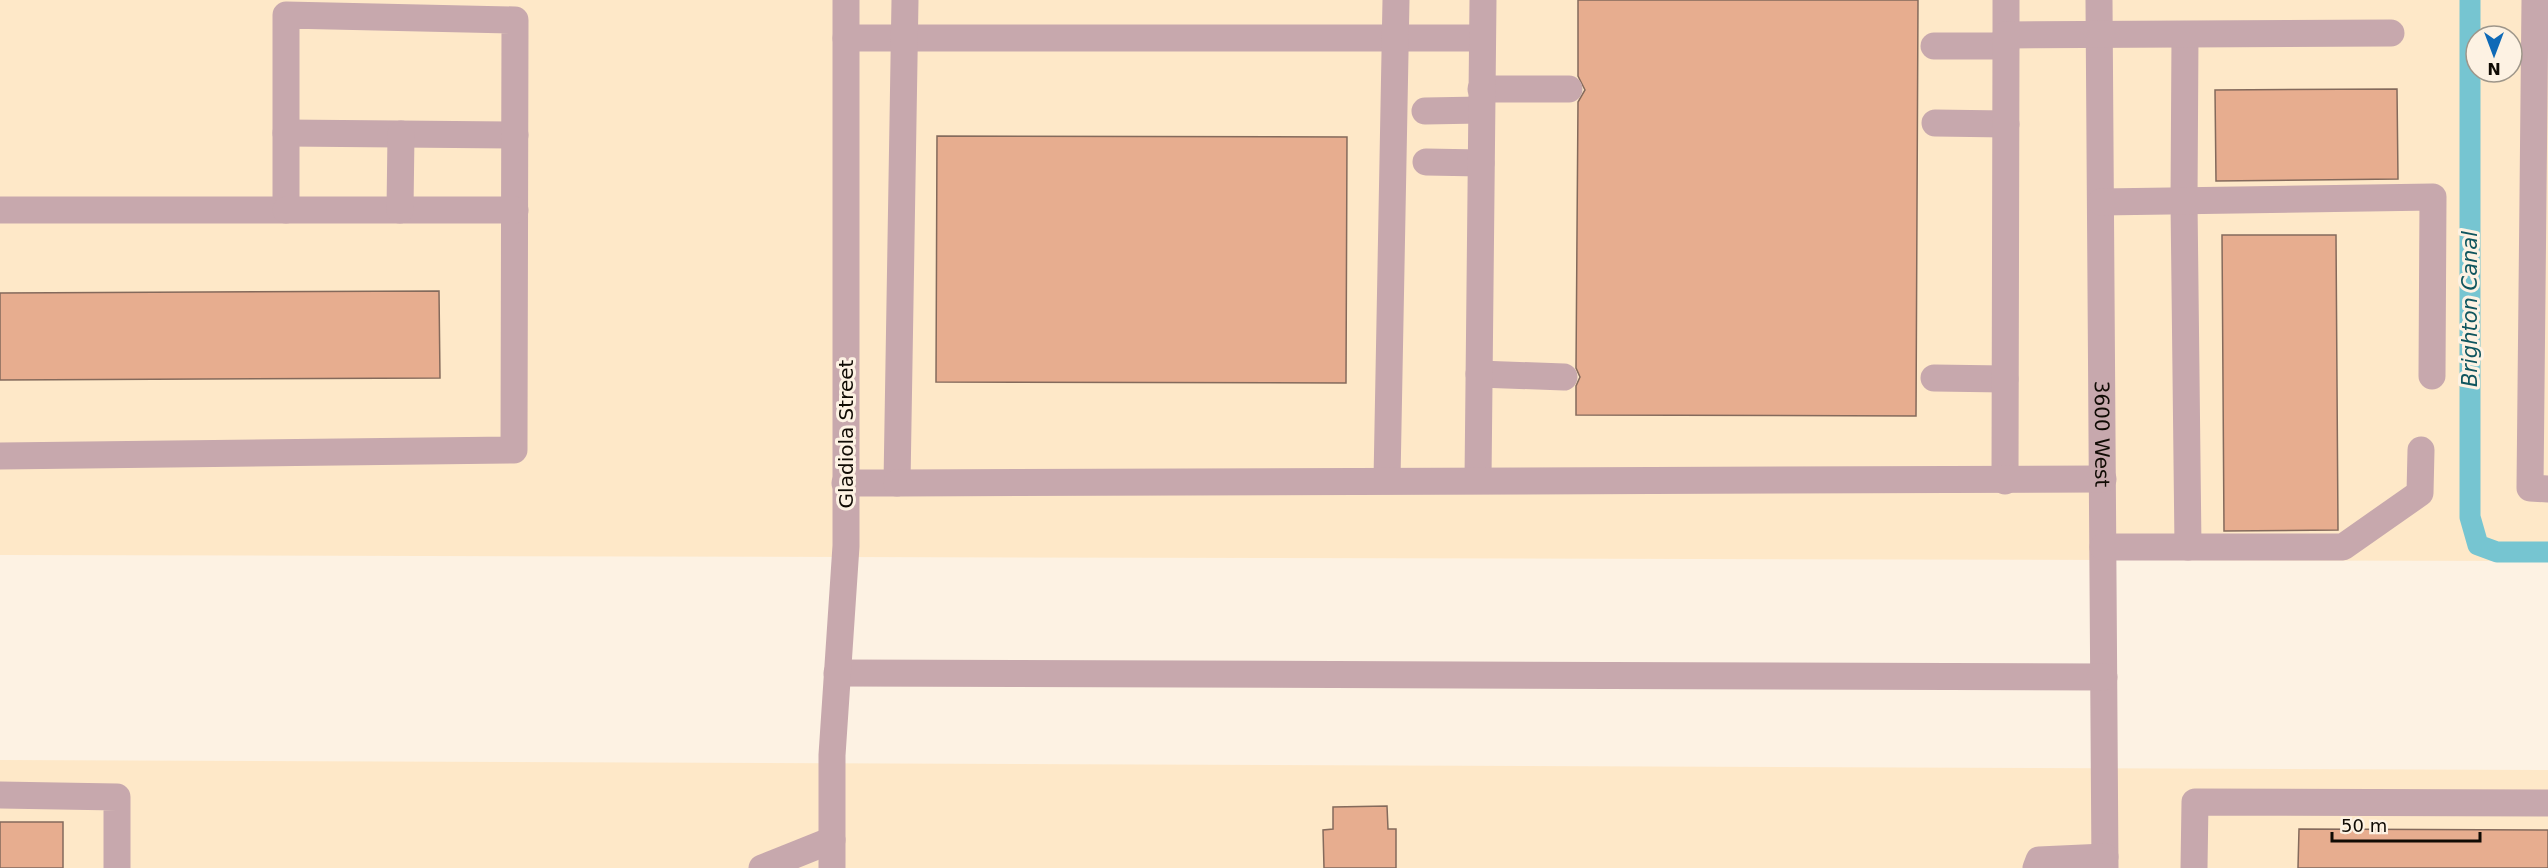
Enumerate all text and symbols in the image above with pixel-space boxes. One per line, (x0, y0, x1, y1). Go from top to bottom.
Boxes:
north arrow (2464, 24, 2524, 84)
text: N (2487, 59, 2501, 78)
water label: Brighton Canal (2458, 231, 2482, 387)
street label: Gladiola Street (834, 359, 858, 508)
street label: 3600 West (2090, 381, 2114, 487)
scale bar (2332, 805, 2480, 843)
text: 50 m (2341, 815, 2387, 836)

